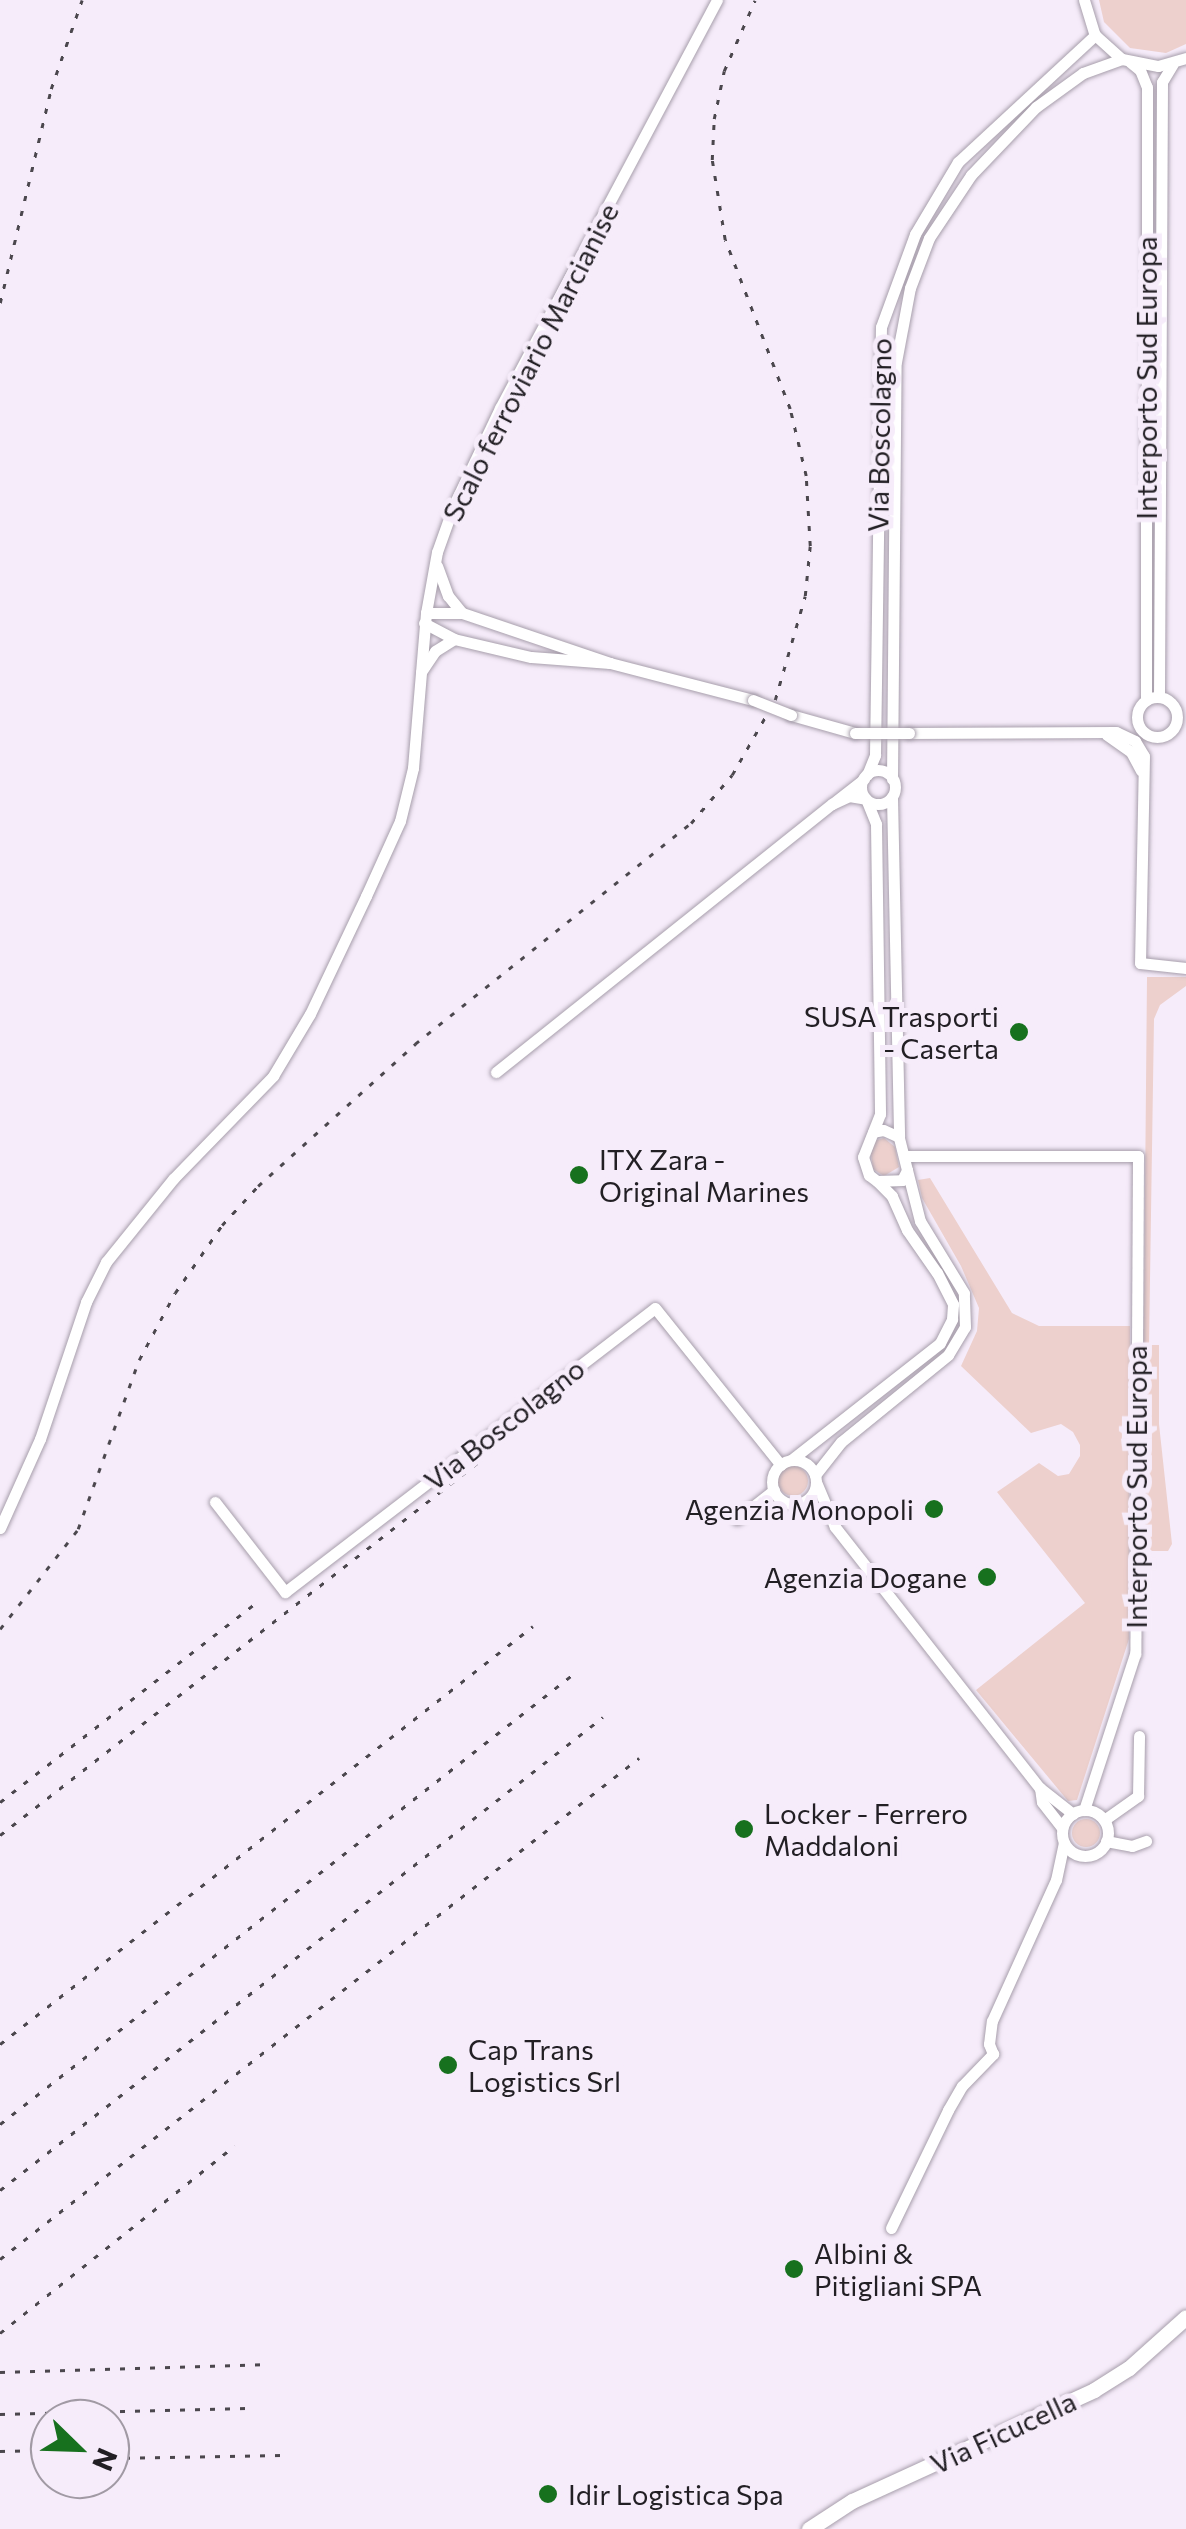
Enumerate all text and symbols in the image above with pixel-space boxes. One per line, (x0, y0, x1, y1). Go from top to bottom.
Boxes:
street label: Scalo ferroviario Marcianise (435, 197, 625, 527)
street label: Interporto Sud Europa (1129, 236, 1163, 520)
street label: Via Boscolagno (861, 338, 897, 532)
place label: SUSA Trasporti - Caserta (804, 999, 999, 1065)
marker: SUSA Trasporti - Caserta (1008, 1021, 1030, 1043)
place label: ITX Zara - Original Marines (599, 1142, 809, 1208)
marker: ITX Zara - Original Marines (568, 1164, 590, 1186)
street label: Interporto Sud Europa (1119, 1345, 1153, 1629)
street label: Via Boscolagno (417, 1351, 591, 1497)
place label: Agenzia Monopoli (685, 1492, 914, 1526)
marker: Agenzia Monopoli (923, 1498, 945, 1520)
place label: Agenzia Dogane (764, 1560, 967, 1594)
marker: Agenzia Dogane (976, 1566, 998, 1588)
place label: Locker - Ferrero Maddaloni (764, 1796, 968, 1862)
marker: Locker - Ferrero Maddaloni (733, 1818, 755, 1840)
place label: Cap Trans Logistics Srl (468, 2032, 621, 2098)
marker: Cap Trans Logistics Srl (437, 2054, 459, 2076)
place label: Albini & Pitigliani SPA (814, 2236, 982, 2302)
marker: Albini & Pitigliani SPA (783, 2258, 805, 2280)
street label: Via Ficucella (925, 2384, 1081, 2480)
north arrow (30, 2399, 130, 2499)
text: N (86, 2444, 126, 2476)
place label: Idir Logistica Spa (568, 2477, 784, 2511)
marker: Idir Logistica Spa (537, 2483, 559, 2505)

